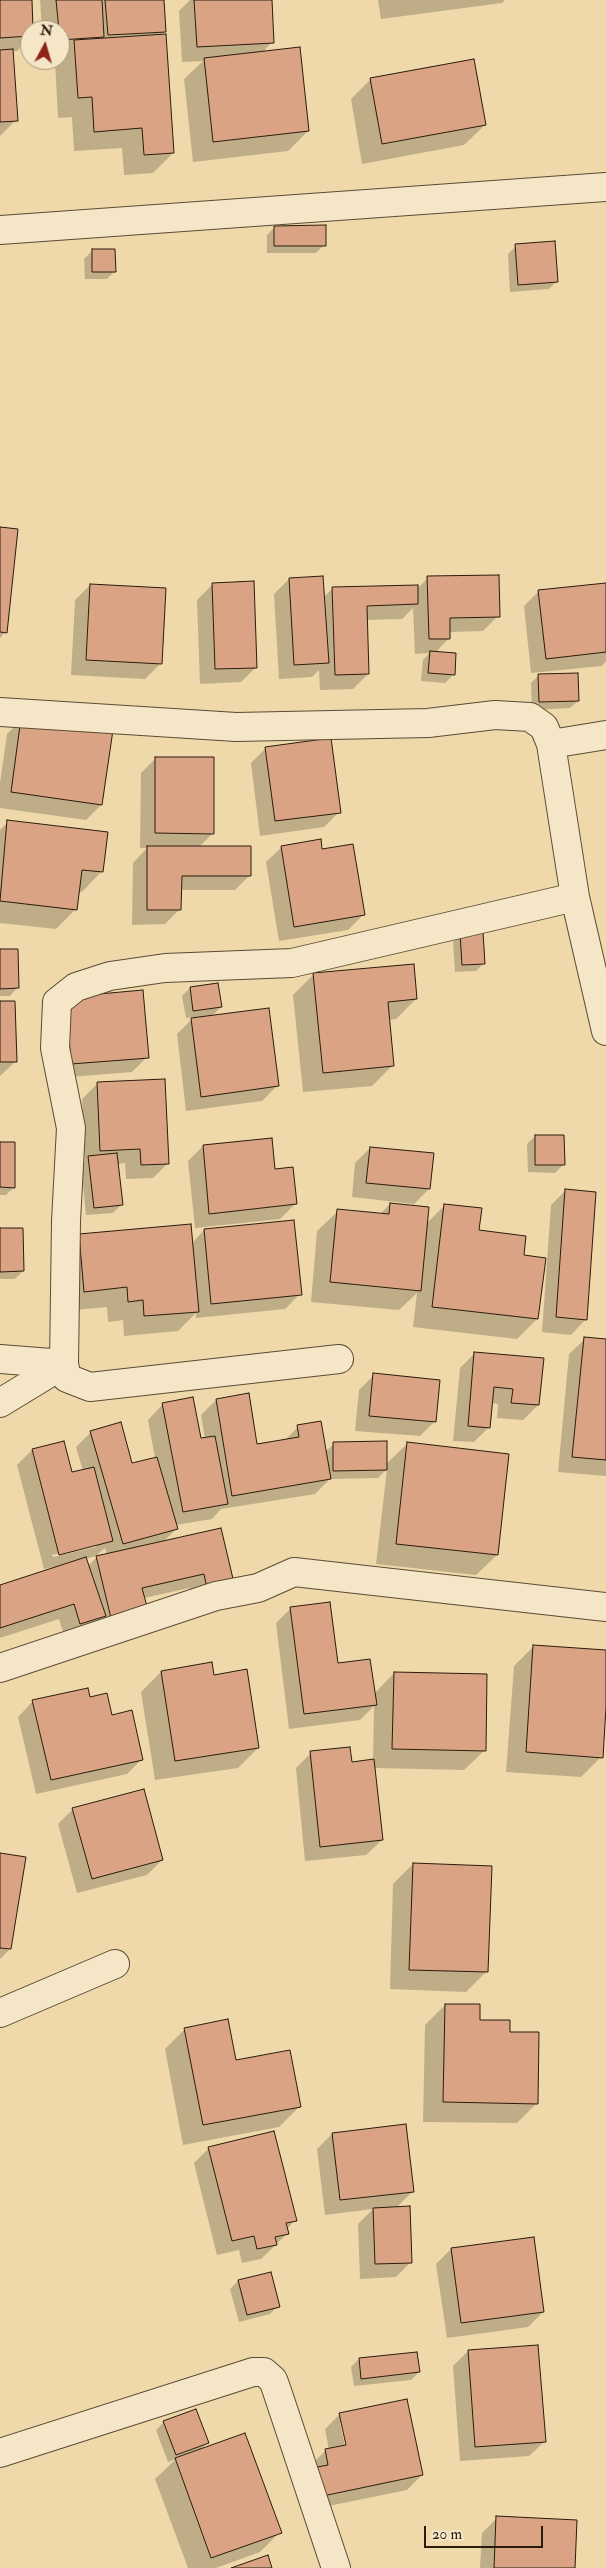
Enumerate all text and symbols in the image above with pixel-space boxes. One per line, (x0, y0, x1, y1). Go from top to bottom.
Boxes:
north arrow (20, 20, 70, 70)
text: N (39, 21, 54, 40)
scale bar (426, 2516, 545, 2548)
text: 20 m (432, 2525, 462, 2544)

